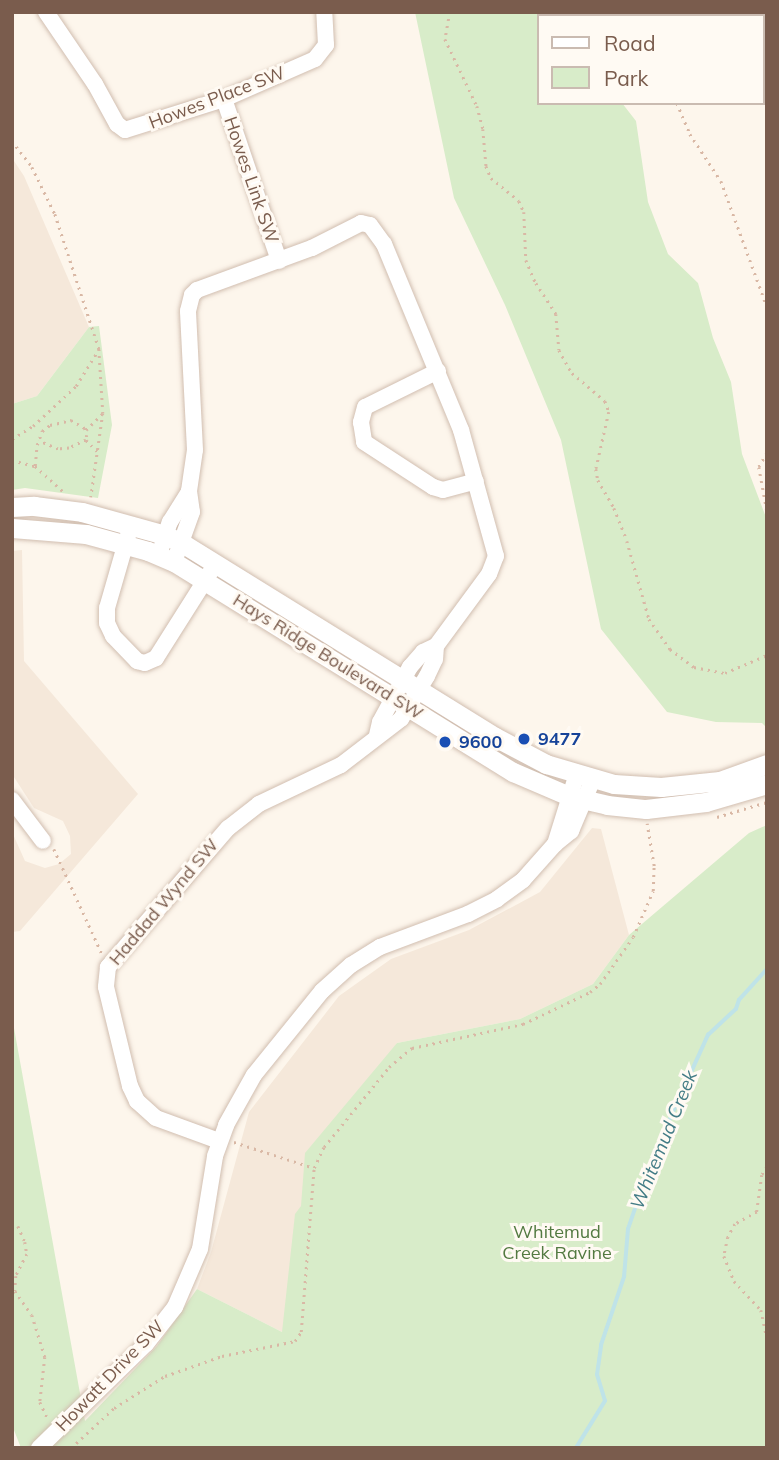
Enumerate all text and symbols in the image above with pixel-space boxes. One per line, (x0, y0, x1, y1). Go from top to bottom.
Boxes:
legend (538, 14, 765, 105)
text: Road (604, 30, 655, 56)
street label: Howes Place SW (146, 62, 288, 134)
text: Park (604, 65, 648, 91)
street label: Howes Link SW (219, 114, 283, 246)
street label: Hays Ridge Boulevard SW (229, 589, 427, 725)
place label: 9477 (538, 728, 581, 750)
place label: 9600 (459, 731, 502, 753)
marker: 9477 (516, 731, 532, 747)
marker: 9600 (437, 734, 453, 750)
street label: Haddad Wynd SW (105, 834, 223, 970)
water label: Whitemud Creek (626, 1067, 702, 1213)
park label: Whitemud Creek Ravine (502, 1222, 612, 1264)
street label: Howatt Drive SW (51, 1316, 169, 1436)

